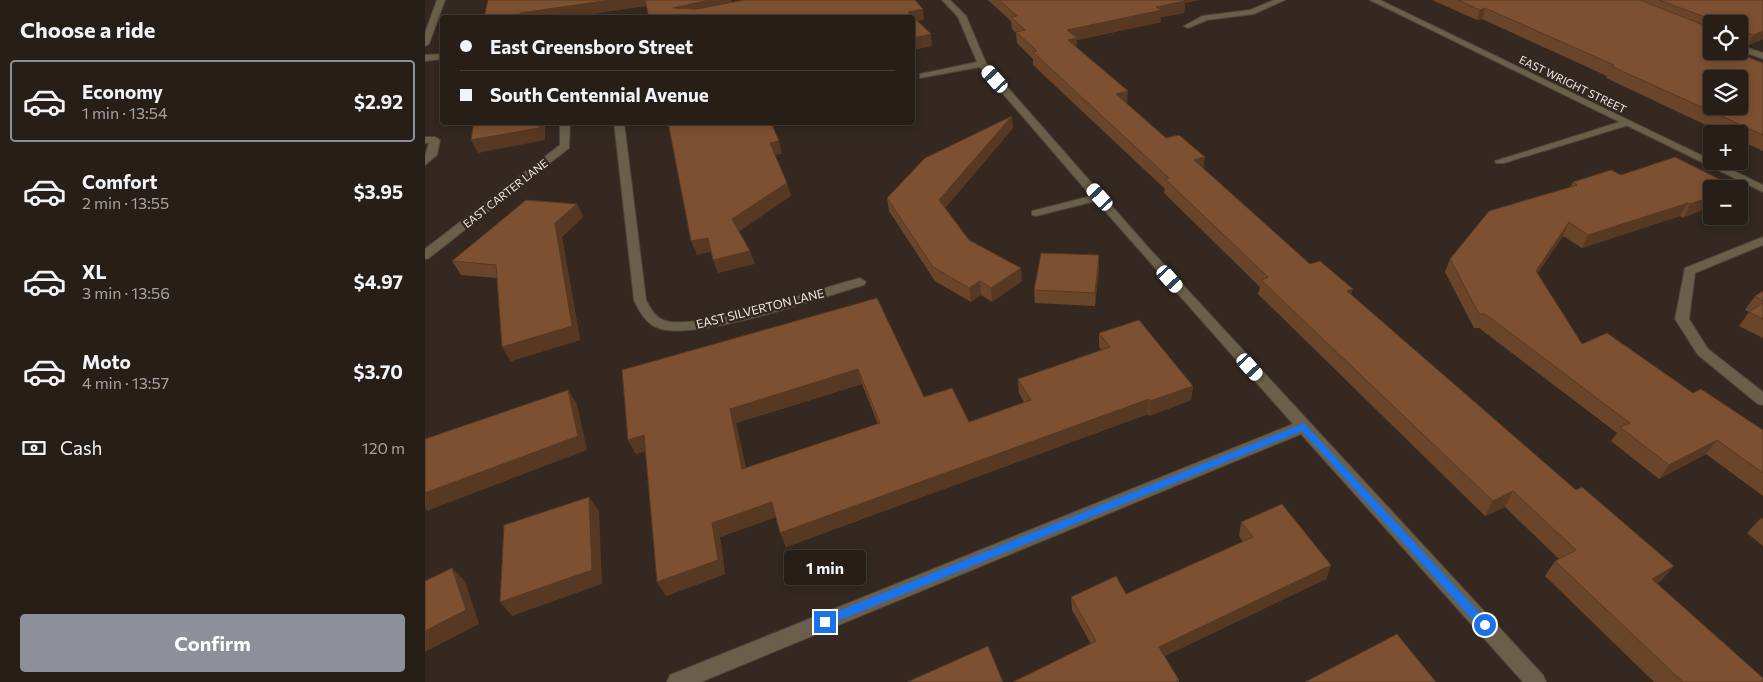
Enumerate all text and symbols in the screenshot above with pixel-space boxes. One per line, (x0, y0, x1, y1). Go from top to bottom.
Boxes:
map controls (1703, 15, 1748, 225)
button: locate (1703, 15, 1748, 60)
text: Choose a ride (20, 16, 155, 43)
text: East Greensboro Street (490, 35, 693, 58)
street label: EAST WRIGHT STREET (1517, 52, 1629, 116)
car (979, 63, 1010, 95)
button: layers (1703, 70, 1748, 115)
icon: car (22, 79, 67, 124)
text: Economy (82, 80, 163, 103)
text: South Centennial Avenue (490, 83, 709, 106)
text: $2.92 (354, 90, 403, 113)
text: 1 min · 13:54 (82, 103, 168, 122)
button: + (1703, 125, 1748, 170)
street label: EAST CARTER LANE (460, 156, 550, 230)
icon: car (22, 169, 67, 214)
text: Comfort (82, 170, 158, 193)
text: $3.95 (354, 180, 403, 203)
button: − (1703, 180, 1748, 225)
car (1084, 181, 1115, 213)
text: 2 min · 13:55 (82, 193, 169, 212)
icon: car (22, 259, 67, 304)
text: XL (82, 260, 107, 283)
car (1154, 263, 1185, 295)
text: $4.97 (354, 270, 403, 293)
text: 3 min · 13:56 (82, 283, 170, 302)
street label: EAST SILVERTON LANE (694, 285, 826, 331)
icon: car (22, 349, 67, 394)
text: Moto (82, 350, 131, 373)
car (1234, 351, 1265, 383)
text: $3.70 (353, 360, 403, 383)
text: 4 min · 13:57 (82, 373, 169, 392)
icon: cash (20, 434, 48, 462)
text: Cash (60, 436, 102, 459)
text: 120 m (362, 438, 405, 457)
callout: 1 min (784, 550, 866, 584)
text: 1 min (806, 558, 844, 577)
route end (814, 611, 836, 633)
button: Confirm (20, 614, 405, 672)
route start (1474, 614, 1496, 636)

